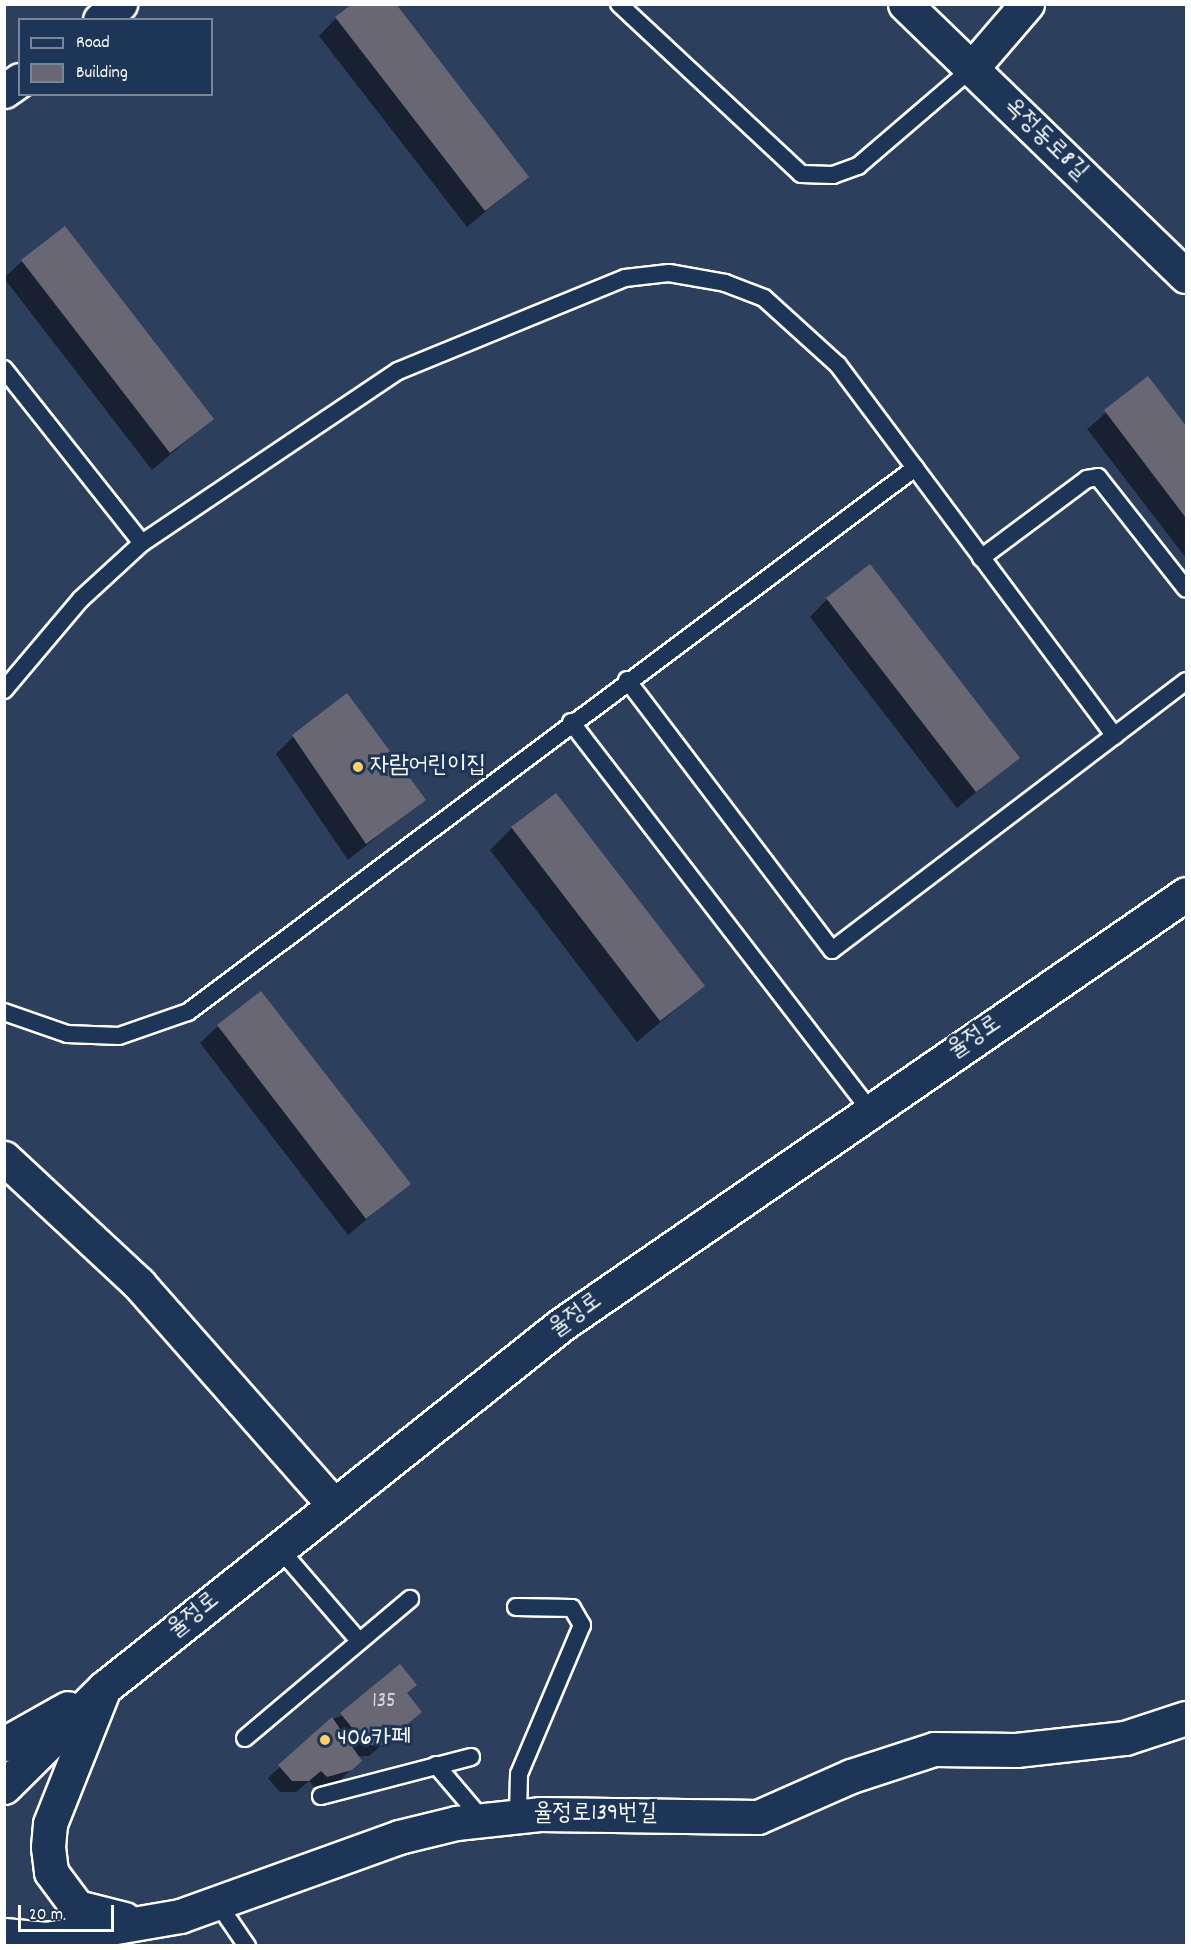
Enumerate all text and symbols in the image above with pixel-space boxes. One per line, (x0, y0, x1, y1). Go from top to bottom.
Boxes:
legend (18, 18, 213, 96)
text: Road (76, 31, 110, 56)
text: Building (76, 61, 128, 86)
street label: 옥정동로8길 (997, 93, 1093, 187)
place label: 자람어린이집 (370, 753, 486, 781)
marker: 자람어린이집 (351, 760, 365, 774)
street label: 율정로 (943, 1010, 1007, 1066)
street label: 율정로 (544, 1287, 608, 1345)
street label: 율정로 (162, 1587, 226, 1645)
house number: 135 (372, 1689, 396, 1715)
place label: 406카페 (337, 1726, 410, 1754)
marker: 406카페 (318, 1733, 332, 1747)
street label: 율정로139번길 (533, 1801, 657, 1829)
scale bar (21, 1893, 117, 1931)
text: 20 m (29, 1903, 63, 1928)

